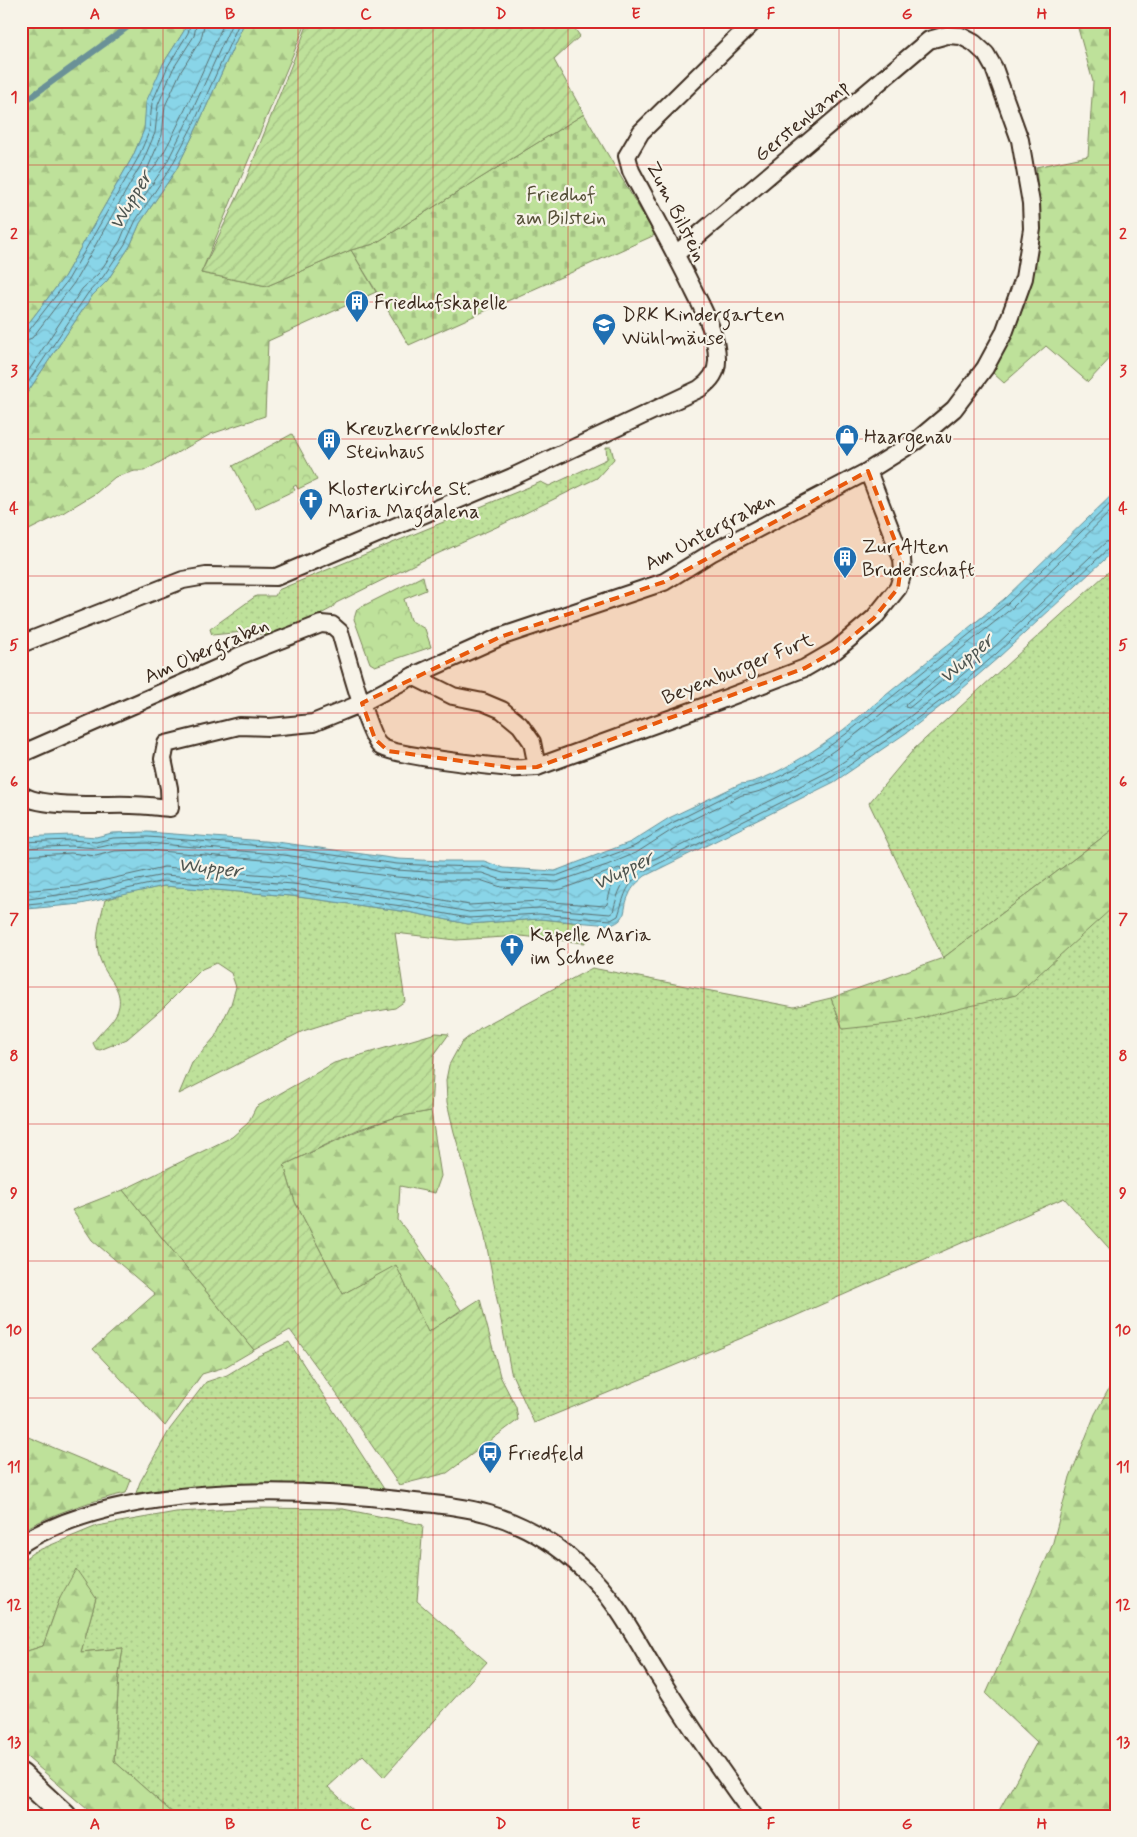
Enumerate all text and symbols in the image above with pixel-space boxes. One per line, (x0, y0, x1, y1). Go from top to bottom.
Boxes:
text: A (90, 4, 100, 25)
text: B (225, 4, 235, 25)
text: C (360, 4, 372, 25)
text: D (495, 4, 507, 25)
text: E (631, 4, 641, 25)
text: F (767, 4, 776, 25)
text: G (902, 4, 913, 25)
text: H (1037, 4, 1048, 25)
street label: Gerstenkamp (749, 74, 855, 169)
text: 1 (10, 87, 18, 108)
text: 1 (1119, 87, 1127, 108)
street label: Zum Bilstein (639, 157, 713, 267)
water label: Wupper (102, 164, 161, 235)
park label: Friedhof am Bilstein (516, 182, 606, 232)
text: 2 (10, 224, 18, 245)
text: 2 (1119, 224, 1127, 245)
building icon: Friedhofskapelle (344, 289, 370, 323)
place label: Friedhofskapelle (374, 290, 508, 317)
place label: DRK Kindergarten Wühlmäuse (622, 302, 785, 352)
school or university icon: DRK Kindergarten Wühlmäuse (591, 312, 617, 346)
text: 3 (10, 361, 18, 382)
text: 3 (1119, 361, 1127, 382)
place label: Kreuzherrenkloster Steinhaus (346, 416, 505, 466)
shop icon: Haargenau (834, 423, 860, 457)
place label: Haargenau (864, 424, 952, 452)
building icon: Kreuzherrenkloster Steinhaus (316, 427, 342, 461)
place label: Klosterkirche St. Maria Magdalena (328, 476, 479, 528)
church icon: Klosterkirche St. Maria Magdalena (298, 487, 324, 521)
street label: Am Untergraben (640, 487, 780, 580)
text: 4 (9, 498, 19, 519)
text: 4 (1118, 498, 1128, 519)
place label: Zur Alten Bruderschaft (862, 534, 975, 584)
building icon: Zur Alten Bruderschaft (832, 545, 858, 579)
street label: Am Obergraben (140, 612, 274, 693)
water label: Wupper (933, 626, 1002, 690)
street label: Beyenburger Furt (658, 627, 818, 713)
text: 5 (9, 635, 19, 656)
text: 5 (1118, 635, 1128, 656)
text: 6 (10, 772, 18, 793)
text: 6 (1119, 772, 1127, 793)
water label: Wupper (588, 843, 660, 898)
water label: Wupper (176, 851, 245, 886)
text: 7 (9, 909, 19, 930)
text: 7 (1118, 909, 1128, 930)
place label: Kapelle Maria im Schnee (530, 922, 652, 972)
church icon: Kapelle Maria im Schnee (499, 933, 525, 967)
text: 8 (9, 1046, 19, 1067)
text: 8 (1118, 1046, 1128, 1067)
text: 9 (10, 1183, 18, 1204)
text: 9 (1119, 1183, 1127, 1204)
text: 10 (6, 1320, 22, 1341)
text: 10 (1115, 1320, 1131, 1341)
bus stop icon: Friedfeld (477, 1440, 503, 1474)
place label: Friedfeld (508, 1441, 584, 1468)
text: 11 (7, 1457, 21, 1478)
text: 11 (1116, 1457, 1130, 1478)
text: 12 (6, 1595, 22, 1616)
text: 12 (1115, 1595, 1131, 1616)
text: 13 (7, 1732, 21, 1753)
text: 13 (1116, 1732, 1130, 1753)
text: A (90, 1814, 100, 1835)
text: B (225, 1814, 235, 1835)
text: C (360, 1814, 372, 1835)
text: D (495, 1814, 507, 1835)
text: E (631, 1814, 641, 1835)
text: F (767, 1814, 776, 1835)
text: G (902, 1814, 913, 1835)
text: H (1037, 1814, 1048, 1835)

